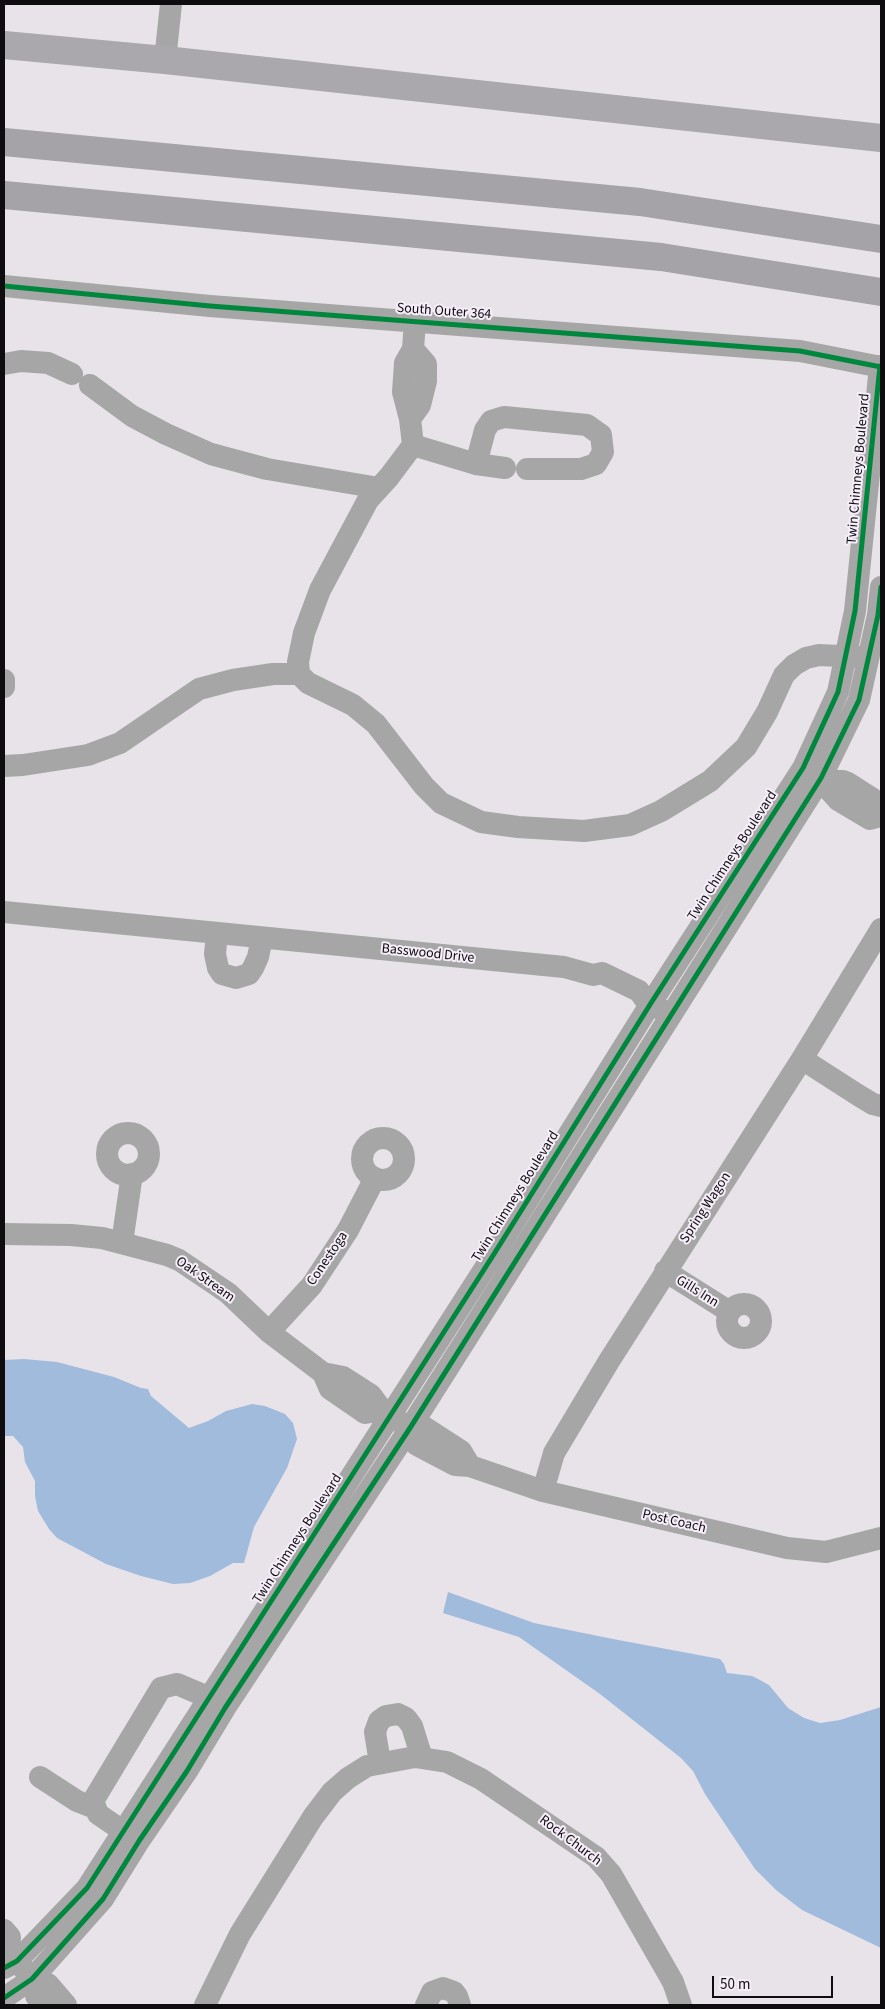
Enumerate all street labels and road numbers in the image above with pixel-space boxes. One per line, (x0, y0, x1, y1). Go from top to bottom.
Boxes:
street label: South Outer 364 (396, 300, 492, 324)
street label: Twin Chimneys Boulevard (844, 393, 874, 545)
street label: Twin Chimneys Boulevard (685, 788, 781, 924)
street label: Basswood Drive (381, 941, 475, 967)
street label: Twin Chimneys Boulevard (469, 1128, 563, 1266)
street label: Spring Wagon (677, 1169, 735, 1247)
street label: Conestoga (304, 1229, 352, 1289)
street label: Oak Stream (172, 1254, 238, 1306)
street label: Gills Inn (673, 1272, 721, 1312)
street label: Twin Chimneys Boulevard (250, 1471, 346, 1607)
street label: Post Coach (641, 1507, 707, 1537)
street label: Rock Church (536, 1812, 604, 1870)

